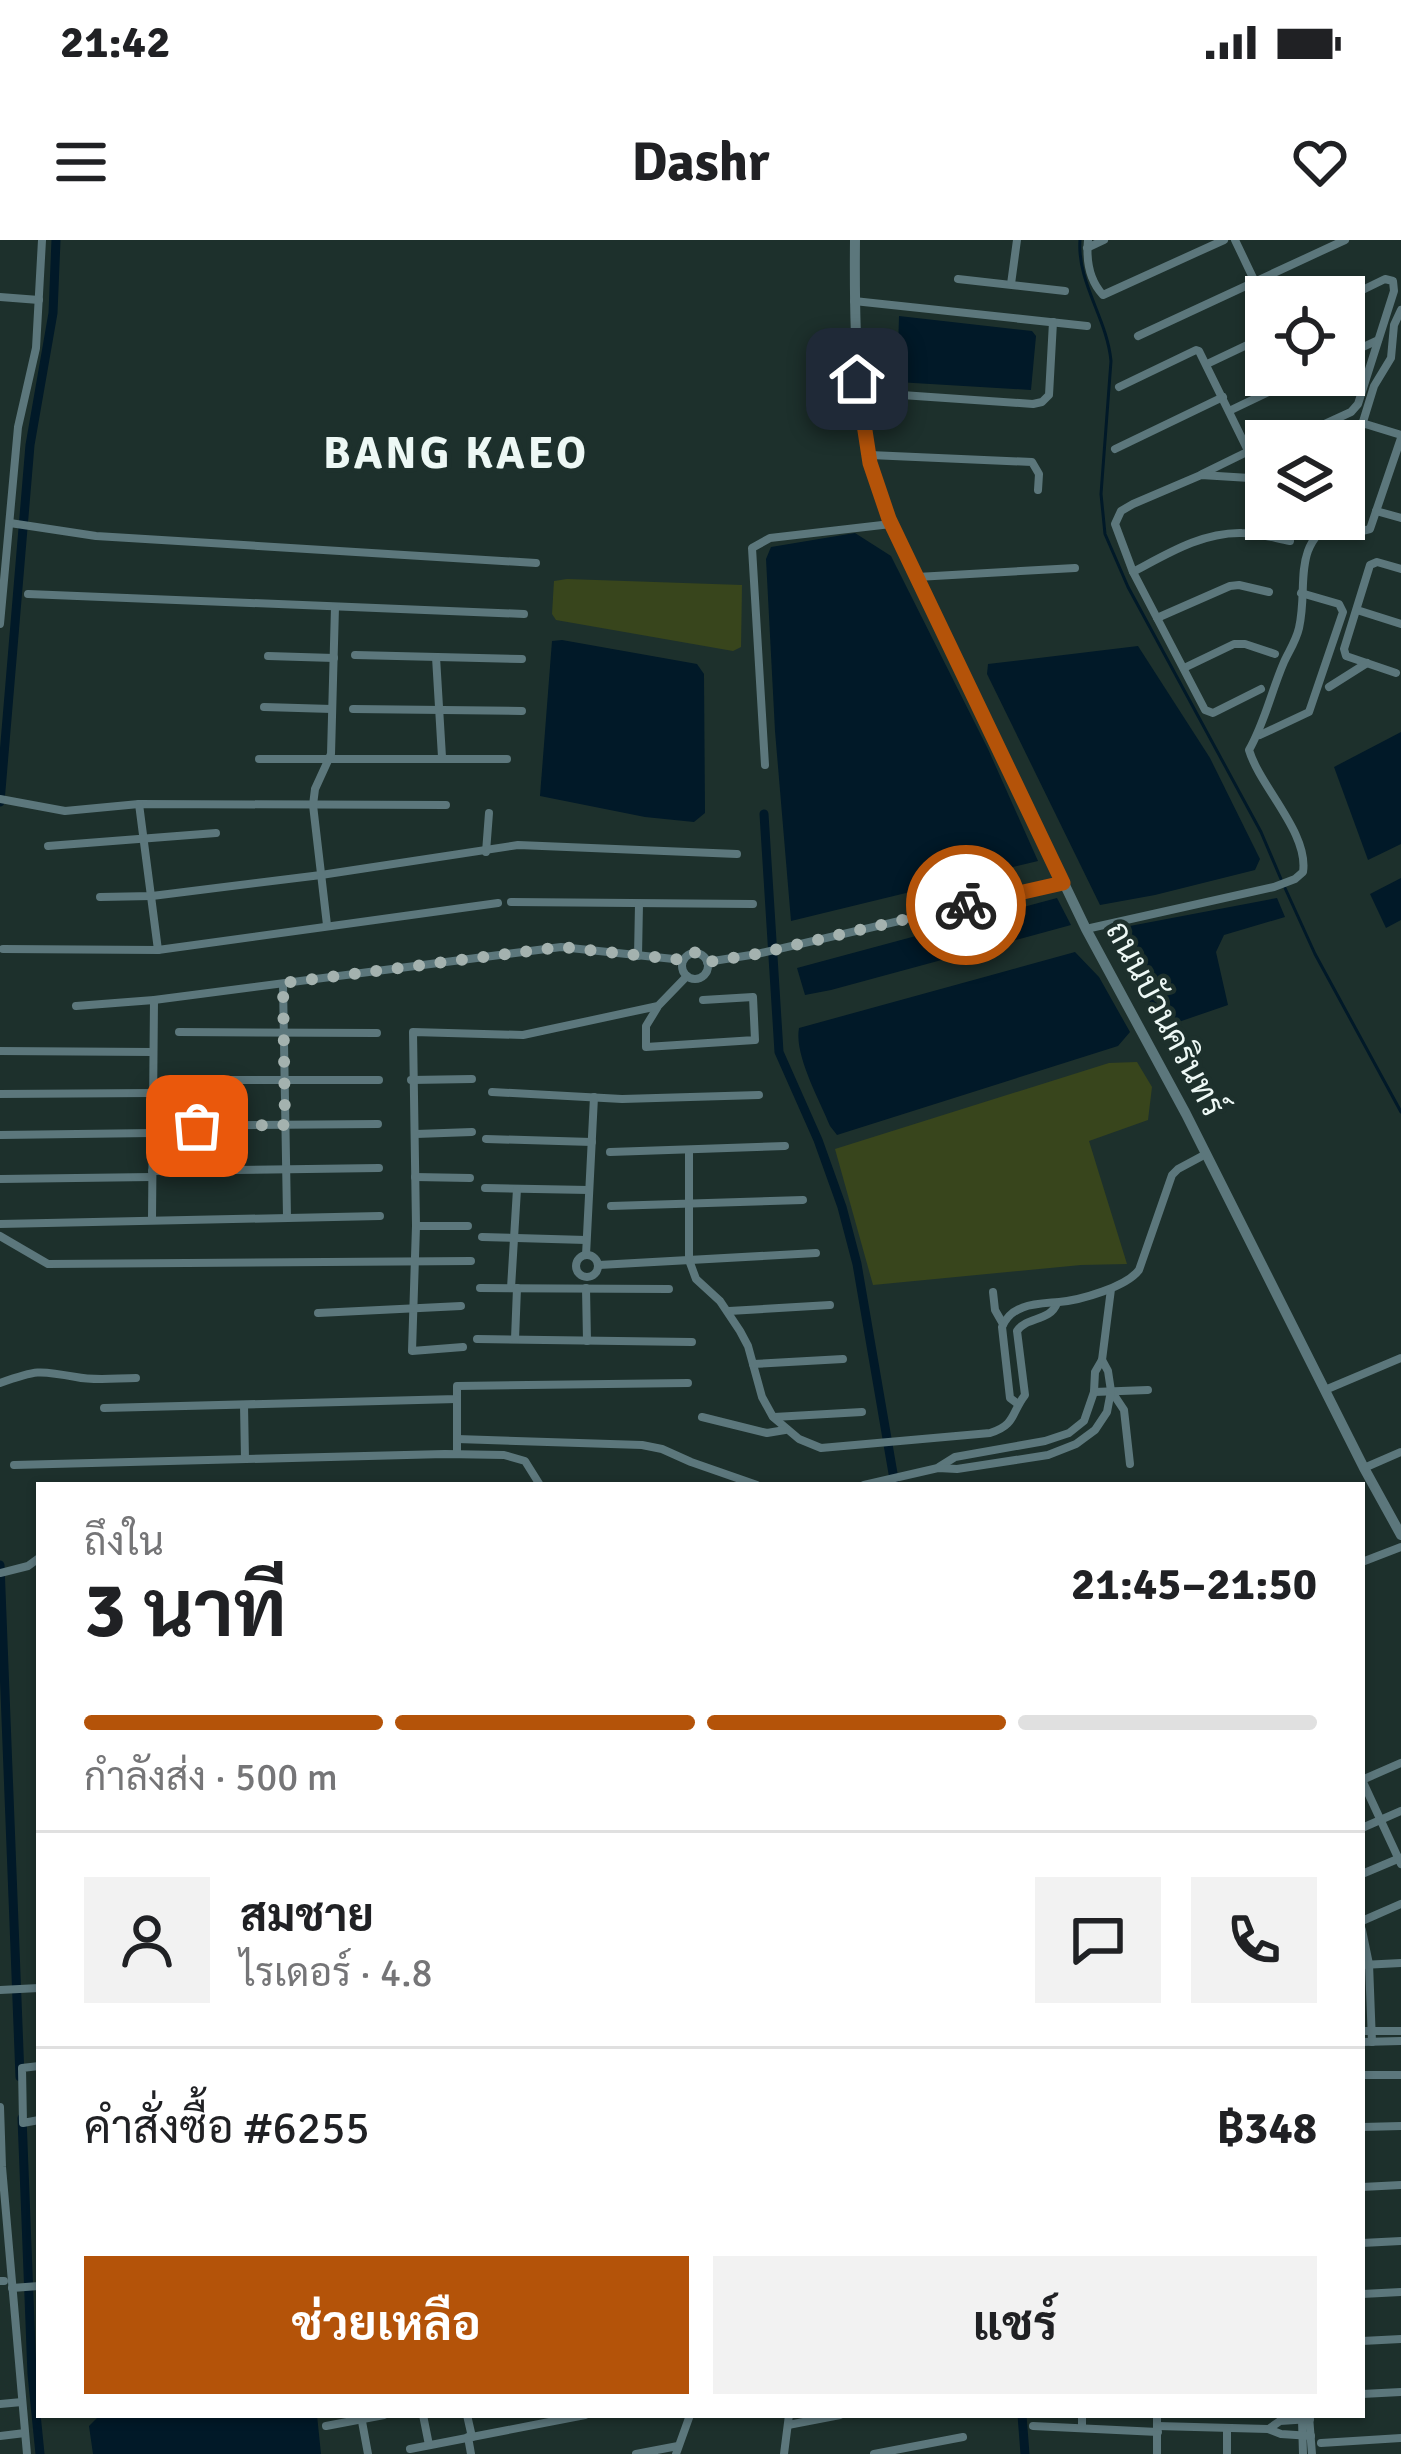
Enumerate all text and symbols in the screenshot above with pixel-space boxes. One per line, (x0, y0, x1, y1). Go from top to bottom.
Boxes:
text: 21:42 (60, 15, 170, 70)
icon: menu (48, 129, 114, 195)
text: Dashr (632, 129, 769, 196)
icon: heart (1287, 129, 1353, 195)
map controls (1245, 276, 1365, 540)
button: locate (1245, 276, 1365, 396)
pin (806, 328, 908, 430)
icon: home (824, 346, 890, 412)
button: layers (1245, 420, 1365, 540)
district label: BANG KAEO (323, 426, 589, 481)
courier (906, 845, 1026, 965)
icon: bike (933, 872, 999, 938)
street label: ถนนบัวนครินทร์ (1096, 914, 1234, 1124)
pin (146, 1075, 248, 1177)
icon: bag (164, 1093, 230, 1159)
text: ถึงใน (84, 1518, 164, 1566)
text: 21:45–21:50 (1071, 1557, 1317, 1612)
text: 3 นาที (84, 1563, 287, 1659)
text: กำลังส่ง · 500 m (84, 1753, 338, 1801)
button: person (84, 1877, 210, 2003)
button: chat (1035, 1877, 1161, 2003)
button: phone (1191, 1877, 1317, 2003)
text: สมชาย (240, 1889, 374, 1944)
text: ไรเดอร์ · 4.8 (240, 1949, 432, 1997)
text: คำสั่งซื้อ #6255 (84, 2101, 370, 2156)
text: ฿348 (1217, 2101, 1317, 2156)
button: ช่วยเหลือ (84, 2256, 689, 2394)
button: แชร์ (713, 2256, 1317, 2394)

